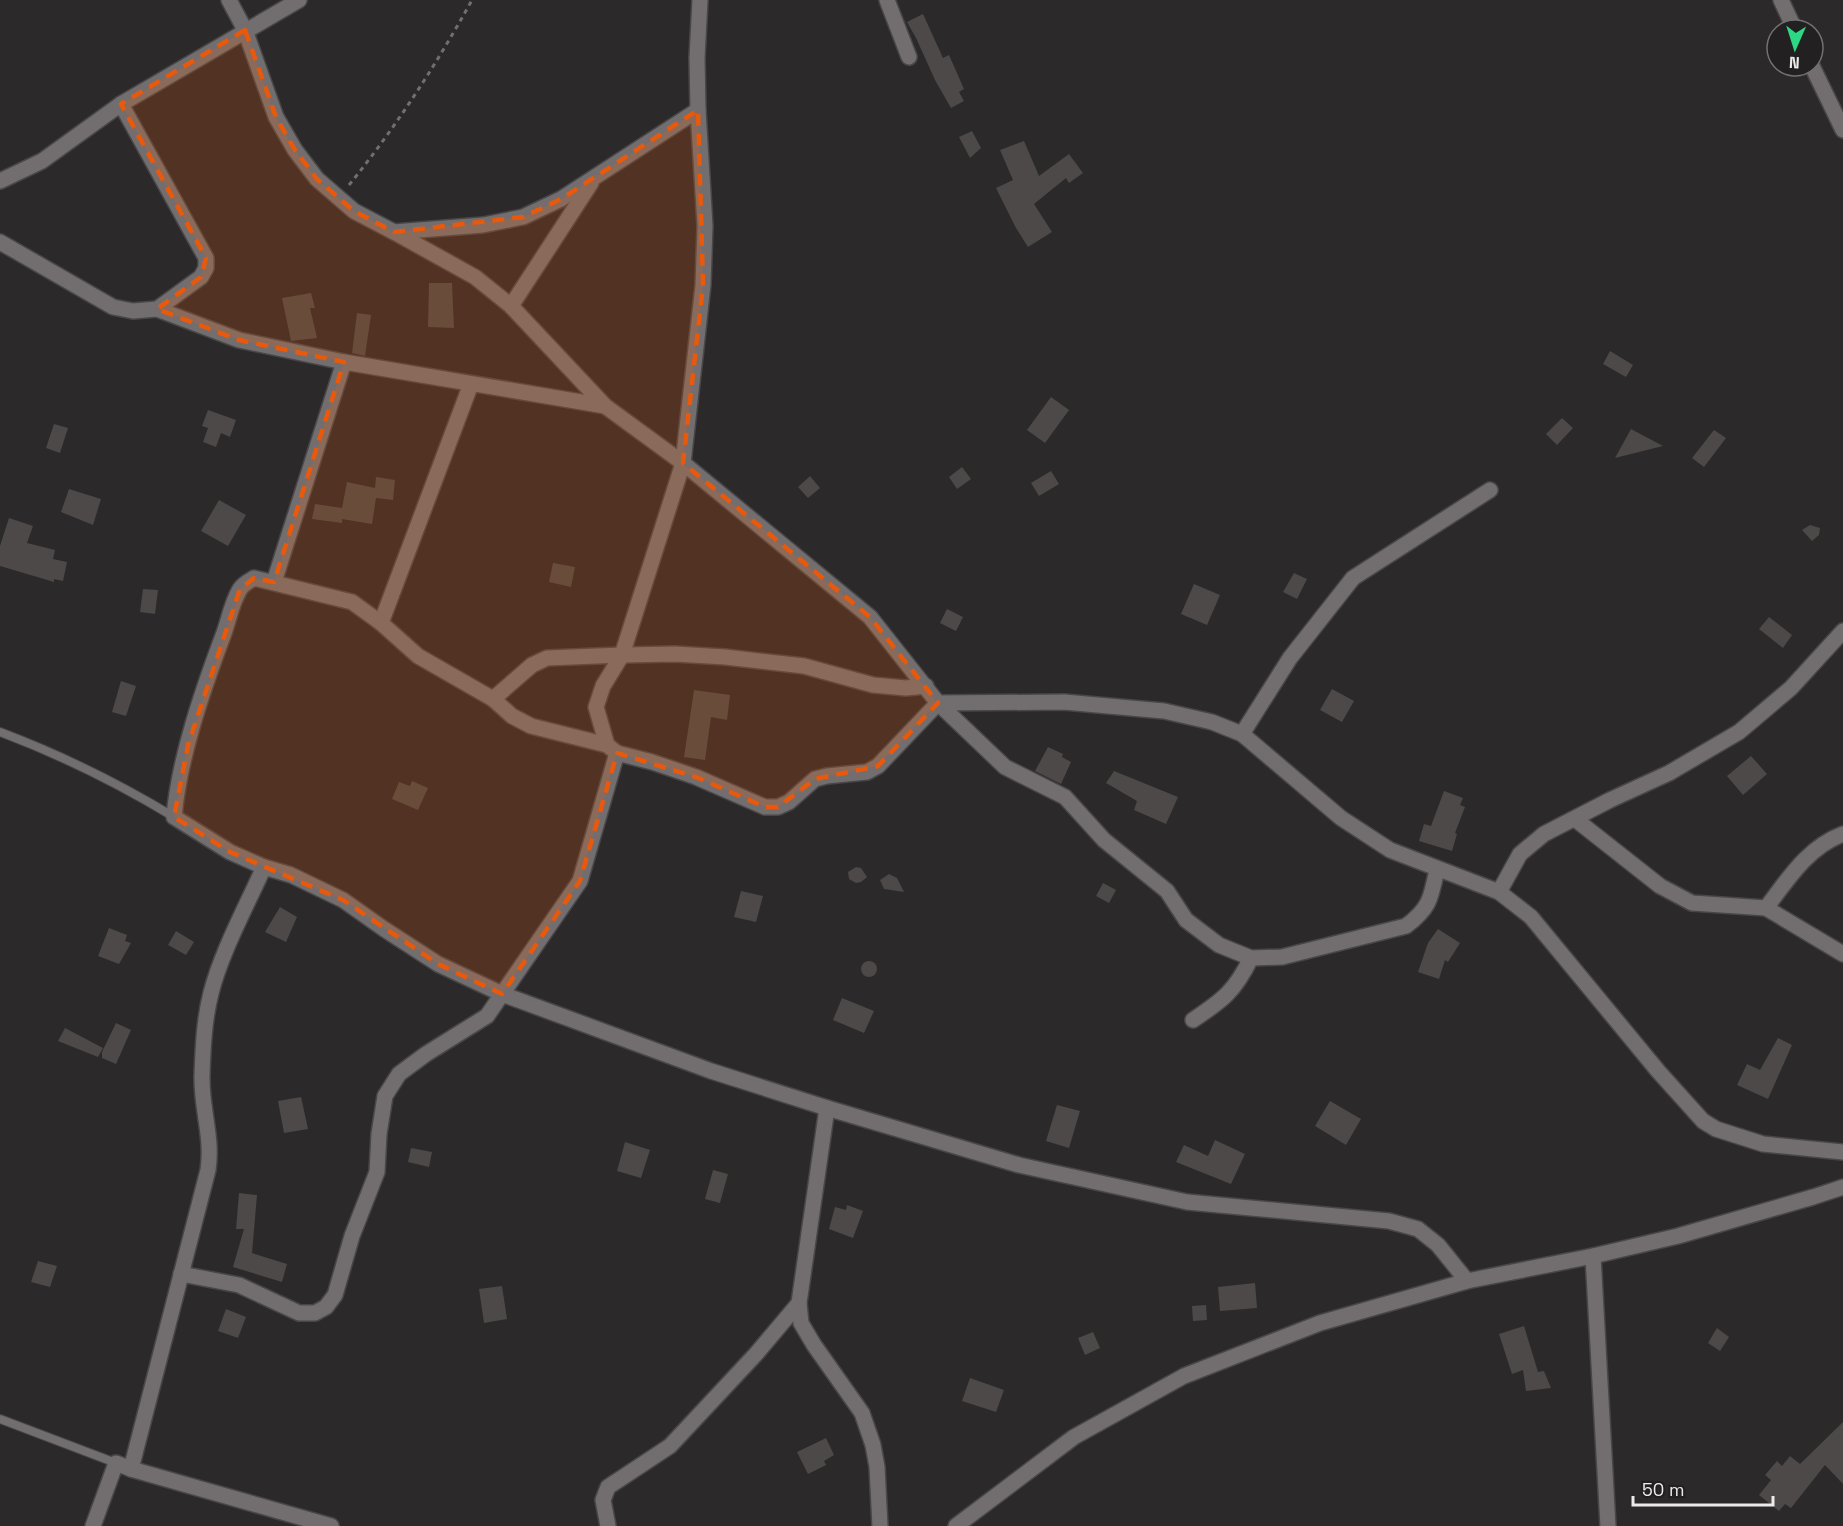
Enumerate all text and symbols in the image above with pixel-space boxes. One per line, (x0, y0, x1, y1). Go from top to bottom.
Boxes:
north arrow (1765, 18, 1825, 78)
text: N (1788, 52, 1800, 73)
scale bar (1633, 1469, 1772, 1507)
text: 50 m (1642, 1478, 1684, 1501)

